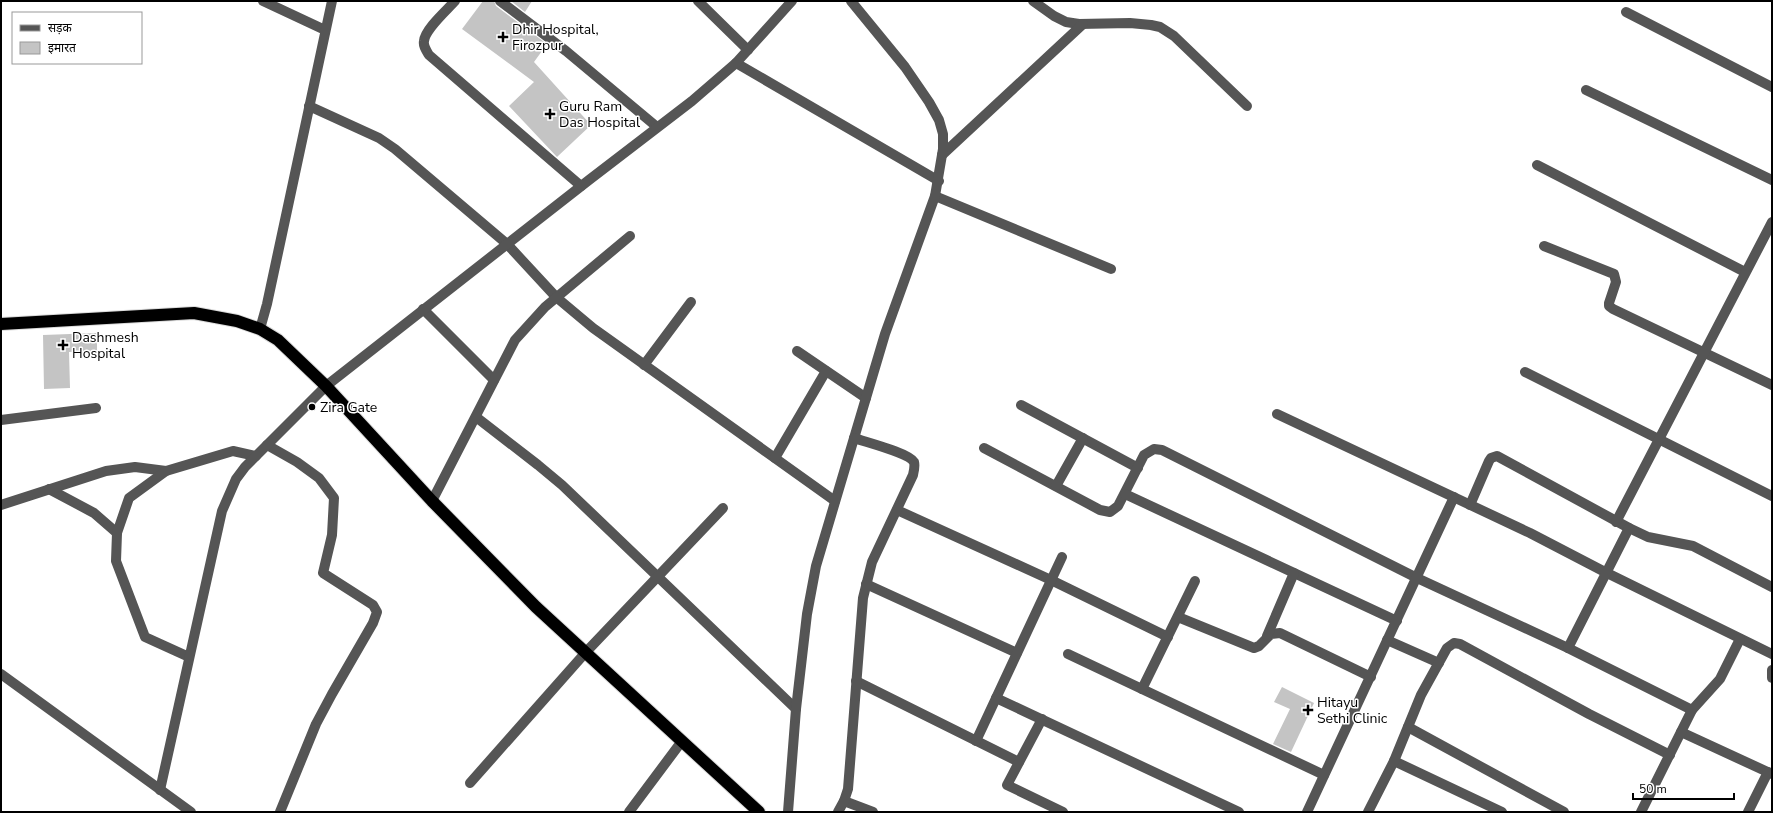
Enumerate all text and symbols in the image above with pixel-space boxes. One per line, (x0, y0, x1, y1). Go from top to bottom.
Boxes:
legend (12, 12, 142, 64)
text: सड़क (48, 20, 73, 36)
place label: Dhir Hospital, Firozpur (512, 20, 599, 55)
marker: Dhir Hospital, Firozpur (497, 31, 509, 43)
text: इमारत (48, 40, 77, 56)
place label: Guru Ram Das Hospital (559, 97, 641, 132)
marker: Guru Ram Das Hospital (544, 108, 556, 120)
place label: Dashmesh Hospital (72, 328, 139, 363)
marker: Dashmesh Hospital (57, 339, 69, 351)
place label: Zira Gate (320, 398, 377, 417)
marker: Zira Gate (307, 402, 317, 412)
place label: Hitayu Sethi Clinic (1317, 693, 1388, 728)
marker: Hitayu Sethi Clinic (1302, 704, 1314, 716)
scale bar (1633, 775, 1734, 801)
text: 50 m (1639, 781, 1667, 797)

